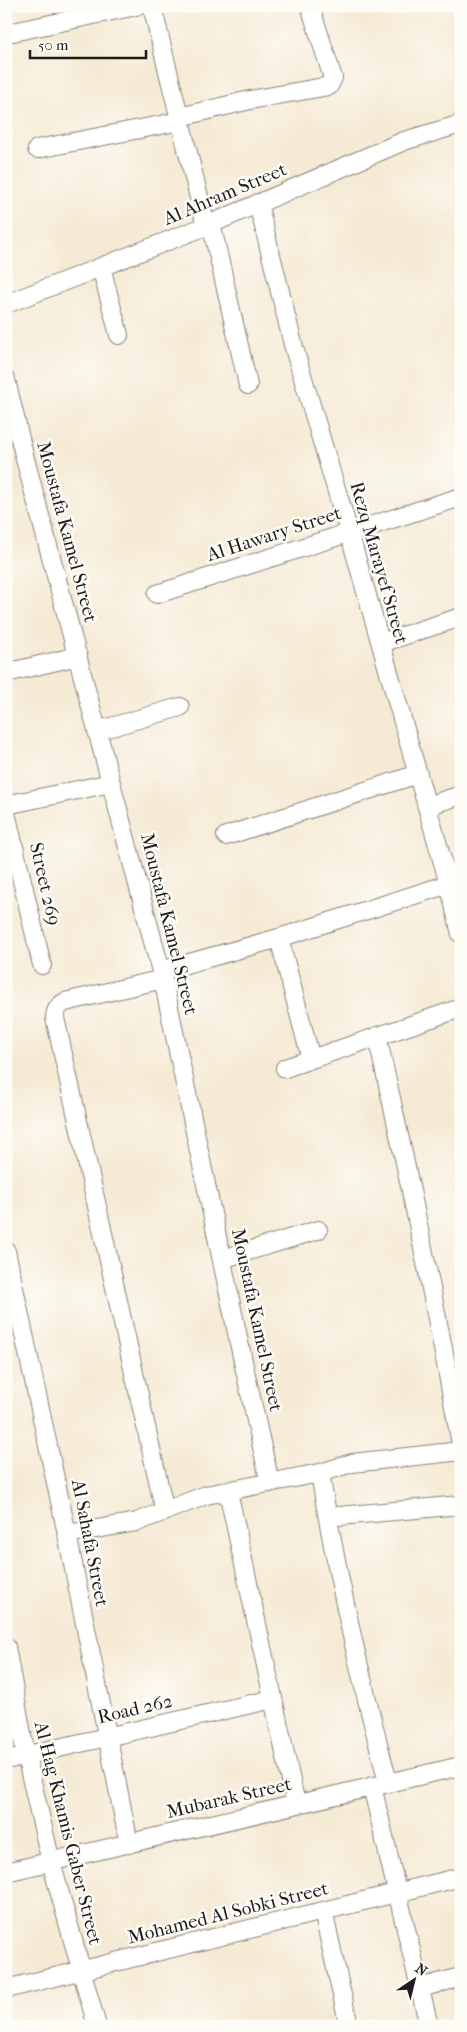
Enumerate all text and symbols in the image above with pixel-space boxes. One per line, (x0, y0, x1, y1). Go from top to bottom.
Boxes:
scale bar (30, 28, 146, 60)
text: 50 m (38, 36, 69, 54)
street label: Al Ahram Street (159, 158, 290, 230)
street label: Moustafa Kamel Street (32, 439, 102, 625)
street label: Rezq Marayef Street (345, 479, 413, 647)
street label: Al Hawary Street (203, 502, 344, 566)
street label: Moustafa Kamel Street (136, 831, 202, 1017)
street label: Street 269 (25, 840, 65, 928)
street label: Moustafa Kamel Street (227, 1227, 287, 1414)
street label: Al Sahafa Street (67, 1477, 113, 1609)
street label: Road 262 (95, 1690, 175, 1728)
street label: Al Hag Khamis Gaber Street (29, 1718, 106, 1947)
street label: Mubarak Street (164, 1773, 294, 1823)
street label: Mohamed Al Sobki Street (125, 1877, 331, 1949)
north arrow (390, 1954, 440, 2004)
text: N (412, 1960, 431, 1980)

